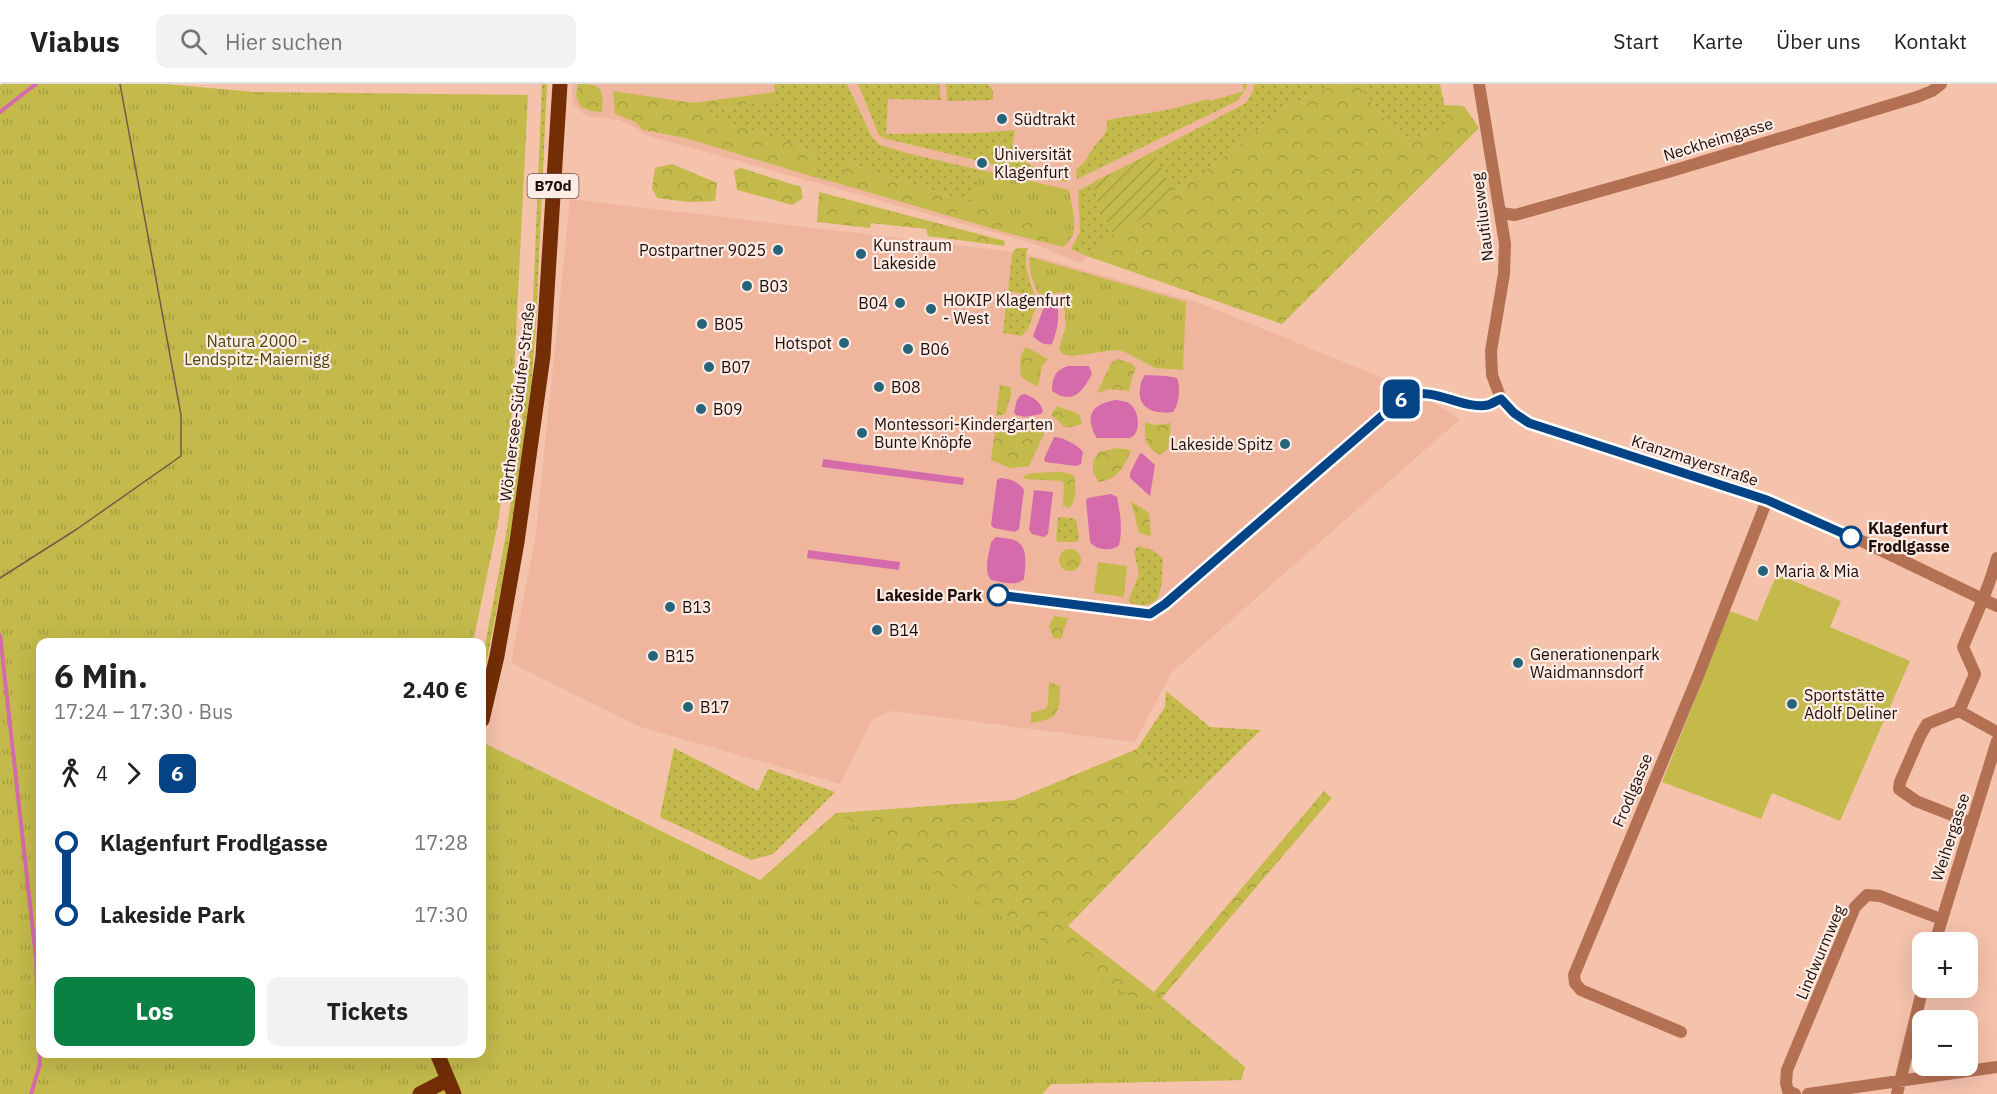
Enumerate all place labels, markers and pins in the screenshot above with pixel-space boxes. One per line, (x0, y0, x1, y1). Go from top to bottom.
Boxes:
place label: Südtrakt (1014, 109, 1076, 129)
marker: Südtrakt (995, 112, 1009, 126)
place label: Universität Klagenfurt (994, 144, 1072, 182)
marker: Universität Klagenfurt (975, 156, 989, 170)
place label: Kunstraum Lakeside (873, 235, 952, 273)
place label: Postpartner 9025 (639, 240, 766, 260)
marker: Postpartner 9025 (771, 243, 785, 257)
marker: Kunstraum Lakeside (854, 247, 868, 261)
place label: B03 (759, 276, 789, 296)
marker: B03 (740, 279, 754, 293)
place label: HOKIP Klagenfurt - West (943, 290, 1071, 328)
place label: B04 (858, 293, 888, 313)
marker: B04 (893, 296, 907, 310)
marker: HOKIP Klagenfurt - West (924, 302, 938, 316)
place label: B05 (714, 314, 744, 334)
marker: B05 (695, 317, 709, 331)
place label: Hotspot (774, 333, 832, 353)
marker: Hotspot (837, 336, 851, 350)
place label: B06 (920, 339, 950, 359)
marker: B06 (901, 342, 915, 356)
place label: B07 (721, 357, 751, 377)
marker: B07 (702, 360, 716, 374)
place label: B08 (891, 377, 921, 397)
marker: B08 (872, 380, 886, 394)
place label: B09 (713, 399, 743, 419)
marker: B09 (694, 402, 708, 416)
place label: Montessori-Kindergarten Bunte Knöpfe (874, 414, 1053, 452)
marker: Montessori-Kindergarten Bunte Knöpfe (855, 426, 869, 440)
place label: Lakeside Spitz (1170, 434, 1273, 454)
marker: Lakeside Spitz (1278, 437, 1292, 451)
place label: Klagenfurt Frodlgasse (1868, 518, 1950, 556)
marker: Klagenfurt Frodlgasse (1840, 526, 1862, 548)
place label: Maria & Mia (1775, 561, 1860, 581)
marker: Maria & Mia (1756, 564, 1770, 578)
marker: Lakeside Park (987, 584, 1009, 606)
place label: Lakeside Park (876, 585, 983, 605)
place label: B13 (682, 597, 712, 617)
marker: B13 (663, 600, 677, 614)
place label: B14 (889, 620, 919, 640)
marker: B14 (870, 623, 884, 637)
place label: Generationenpark Waidmannsdorf (1530, 644, 1660, 682)
place label: B15 (665, 646, 695, 666)
marker: B15 (646, 649, 660, 663)
marker: Generationenpark Waidmannsdorf (1511, 656, 1525, 670)
place label: Sportstätte Adolf Deliner (1804, 685, 1898, 723)
place label: B17 (700, 697, 730, 717)
marker: Sportstätte Adolf Deliner (1785, 697, 1799, 711)
marker: B17 (681, 700, 695, 714)

